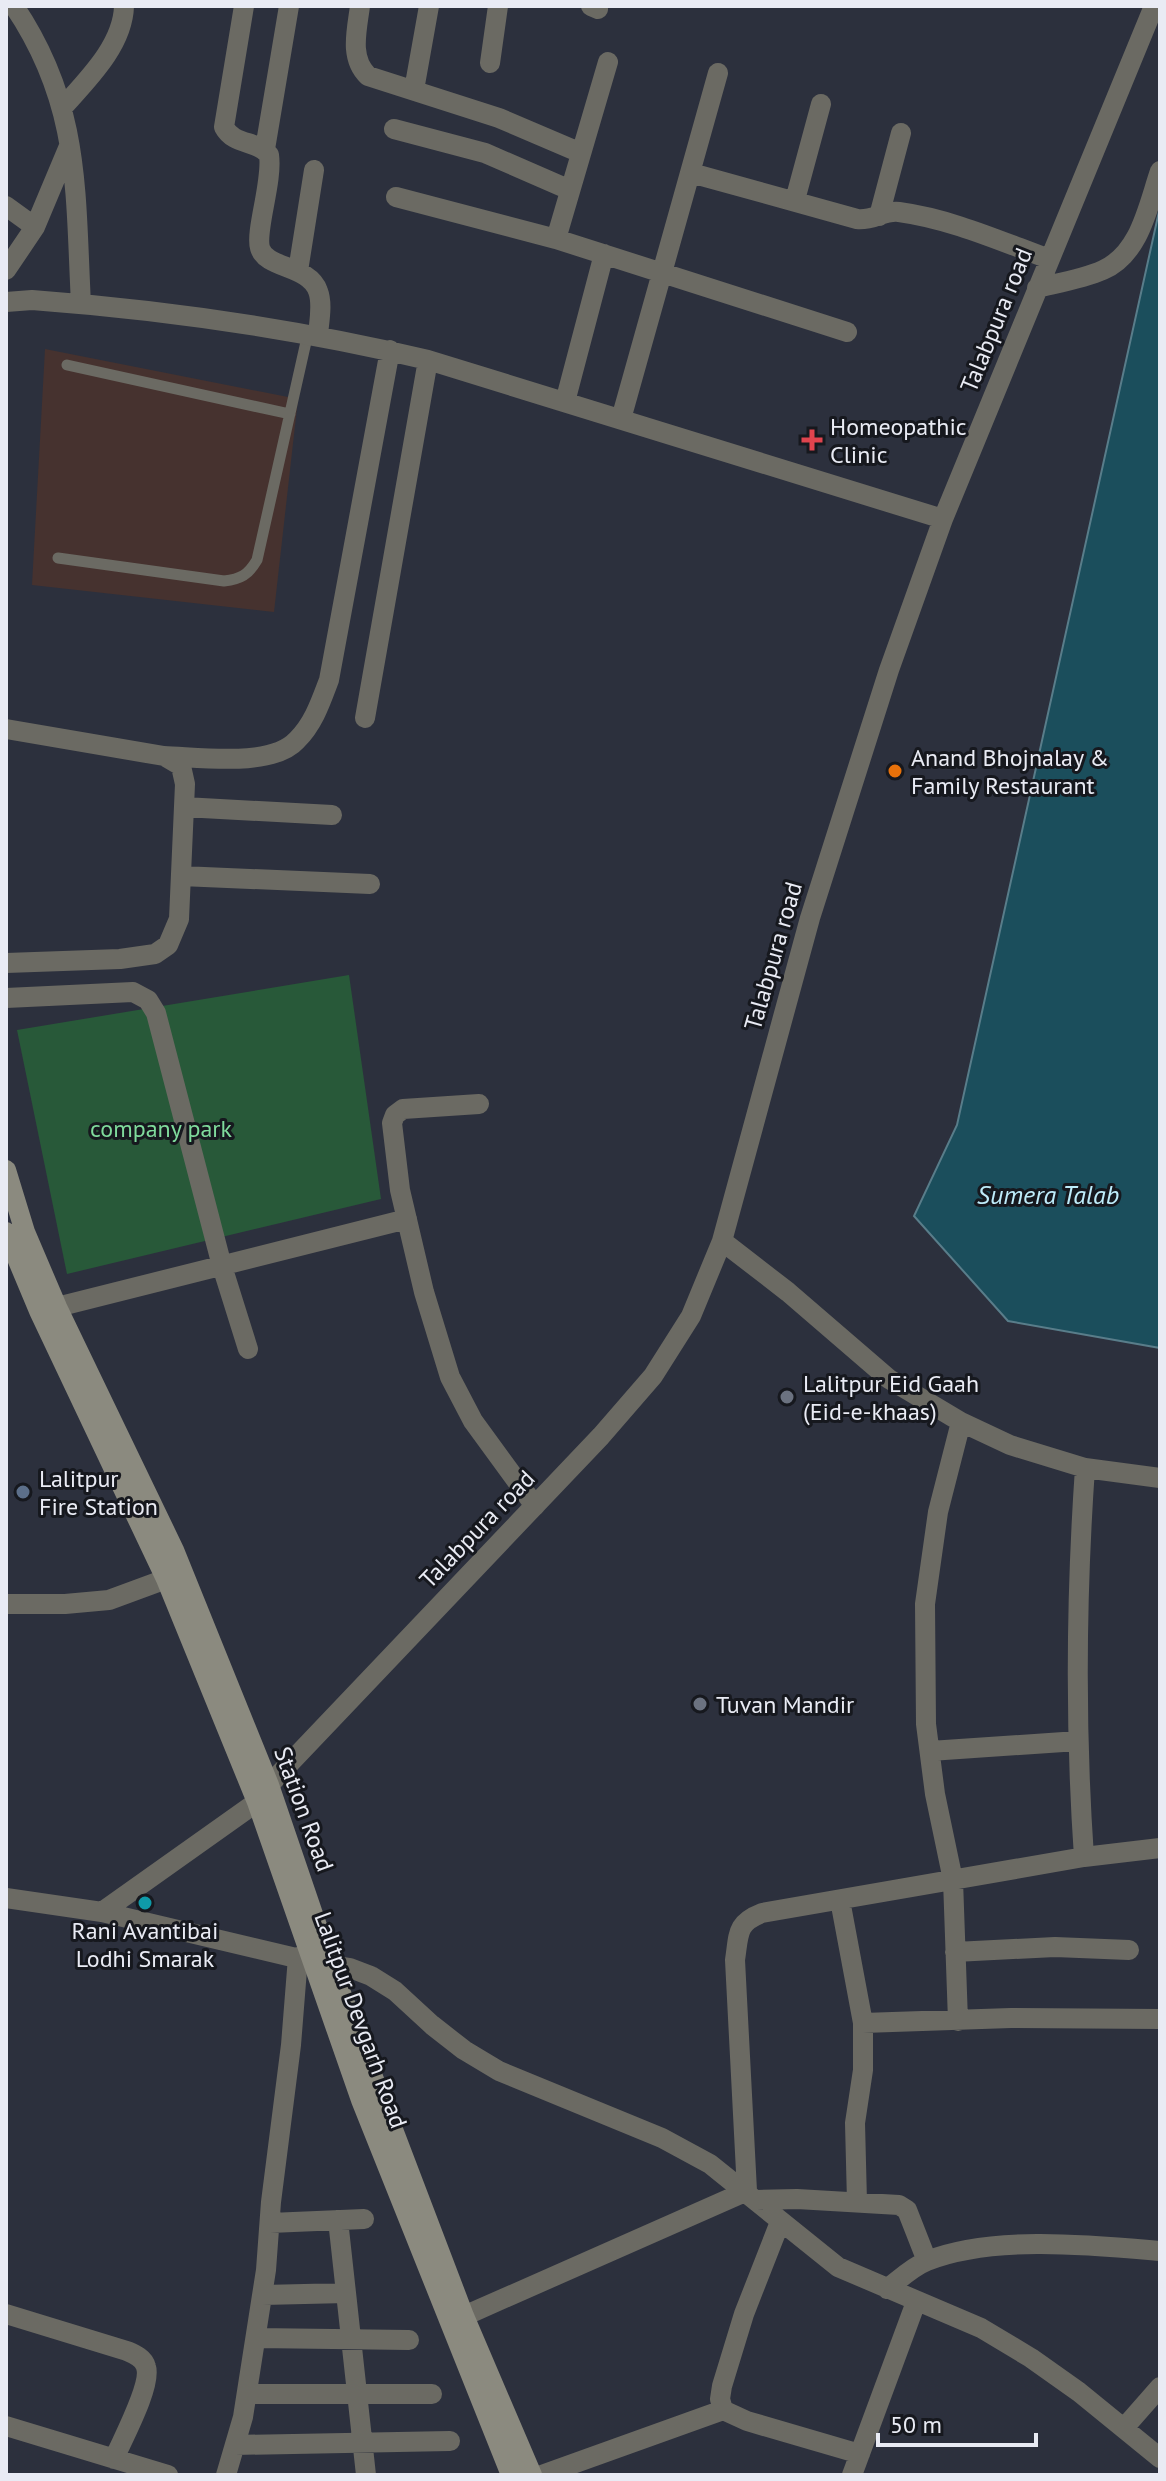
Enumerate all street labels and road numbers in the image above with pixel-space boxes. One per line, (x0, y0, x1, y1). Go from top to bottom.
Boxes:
street label: Talabpura road (953, 243, 1039, 397)
street label: Talabpura road (737, 878, 809, 1034)
street label: Talabpura road (413, 1463, 541, 1595)
street label: Station Road (267, 1742, 341, 1876)
street label: Lalitpur Devgarh Road (307, 1908, 415, 2132)

